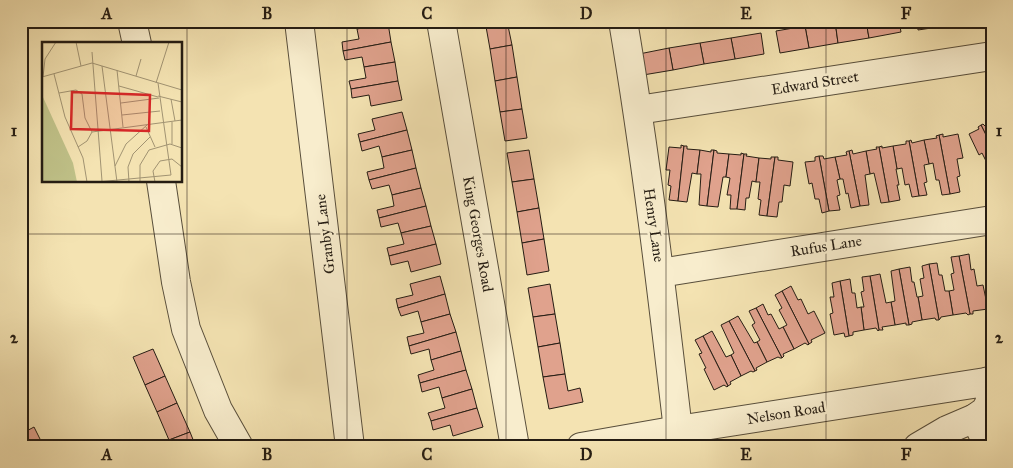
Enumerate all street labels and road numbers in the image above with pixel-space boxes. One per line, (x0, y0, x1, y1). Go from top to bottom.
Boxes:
street label: Edward Street (770, 67, 860, 99)
street label: King Georges Road (459, 175, 497, 294)
street label: Henry Lane (640, 187, 668, 263)
street label: Granby Lane (311, 193, 339, 275)
street label: Rufus Lane (789, 231, 863, 261)
street label: Nelson Road (745, 398, 827, 428)

